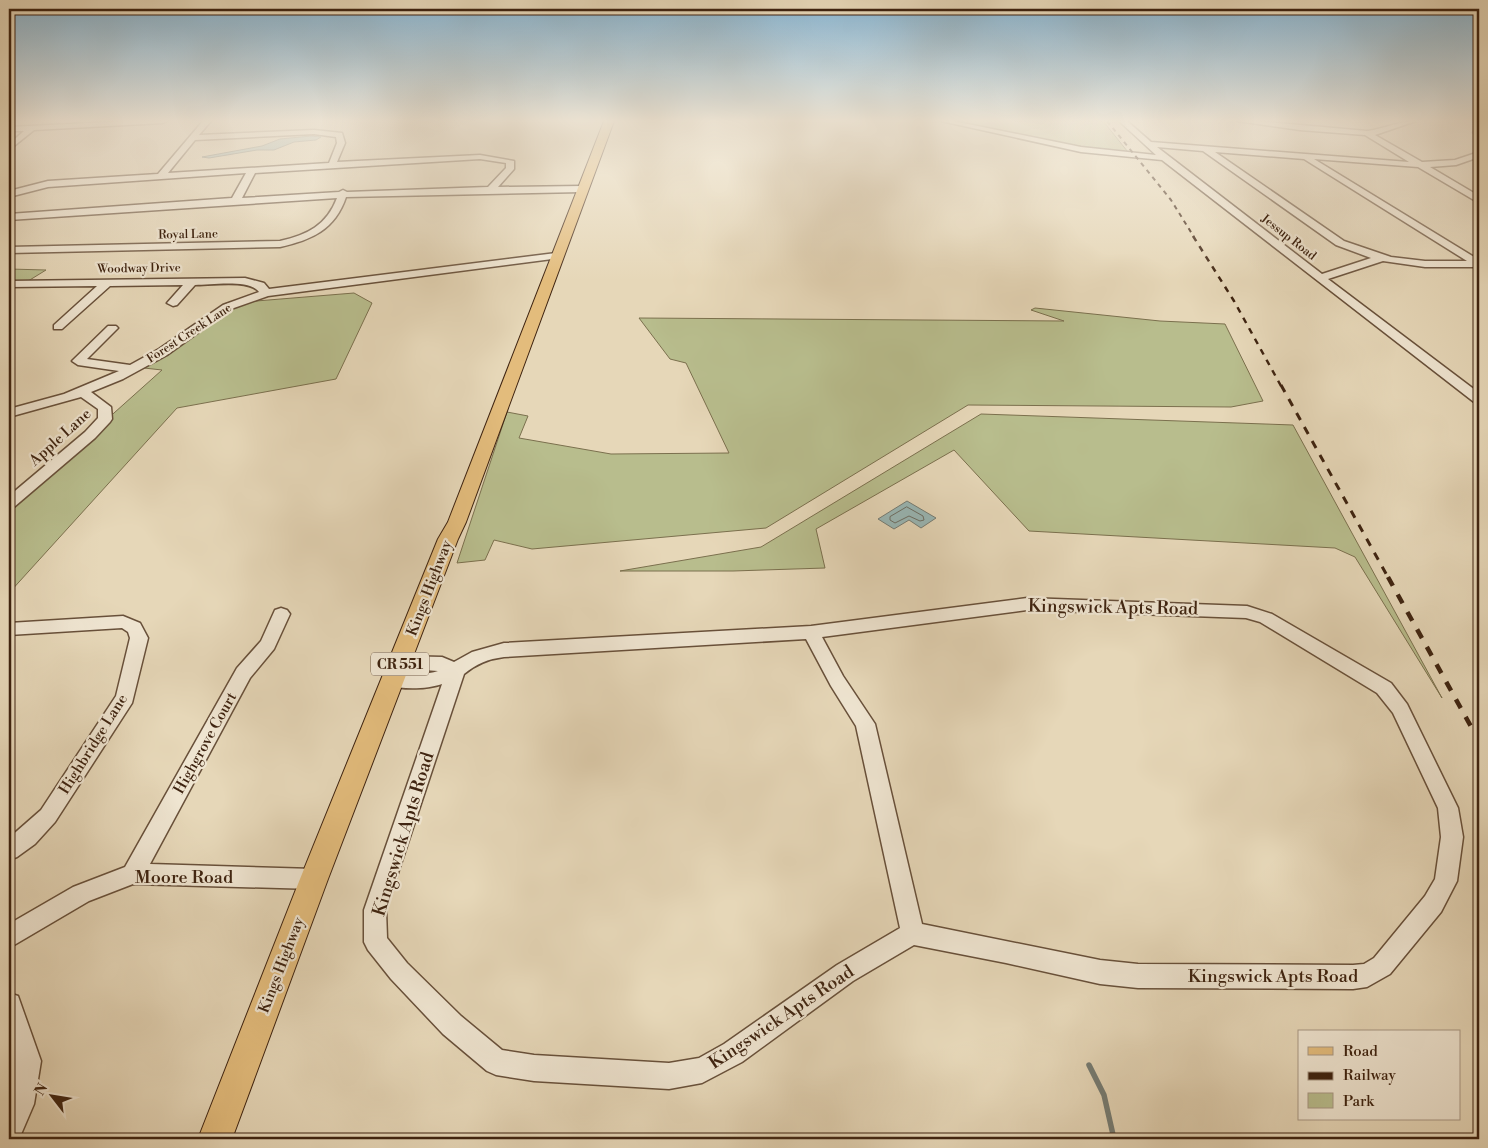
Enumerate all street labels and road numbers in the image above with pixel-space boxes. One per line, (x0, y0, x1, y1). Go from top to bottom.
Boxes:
street label: Jessup Road (1257, 211, 1319, 264)
street label: Royal Lane (158, 226, 218, 243)
street label: Woodway Drive (96, 260, 181, 277)
street label: Forest Creek Lane (144, 300, 235, 367)
street label: Apple Lane (25, 405, 95, 471)
street label: Kings Highway (402, 537, 457, 639)
street label: Kingswick Apts Road (1028, 595, 1199, 620)
road number: CR 551 (371, 652, 429, 676)
street label: Highgrove Court (170, 688, 242, 798)
street label: Highbridge Lane (55, 691, 132, 798)
street label: Kingswick Apts Road (368, 749, 440, 919)
street label: Moore Road (135, 866, 234, 889)
street label: Kings Highway (254, 914, 309, 1016)
street label: Kingswick Apts Road (704, 960, 859, 1075)
street label: Kingswick Apts Road (1188, 965, 1359, 988)

